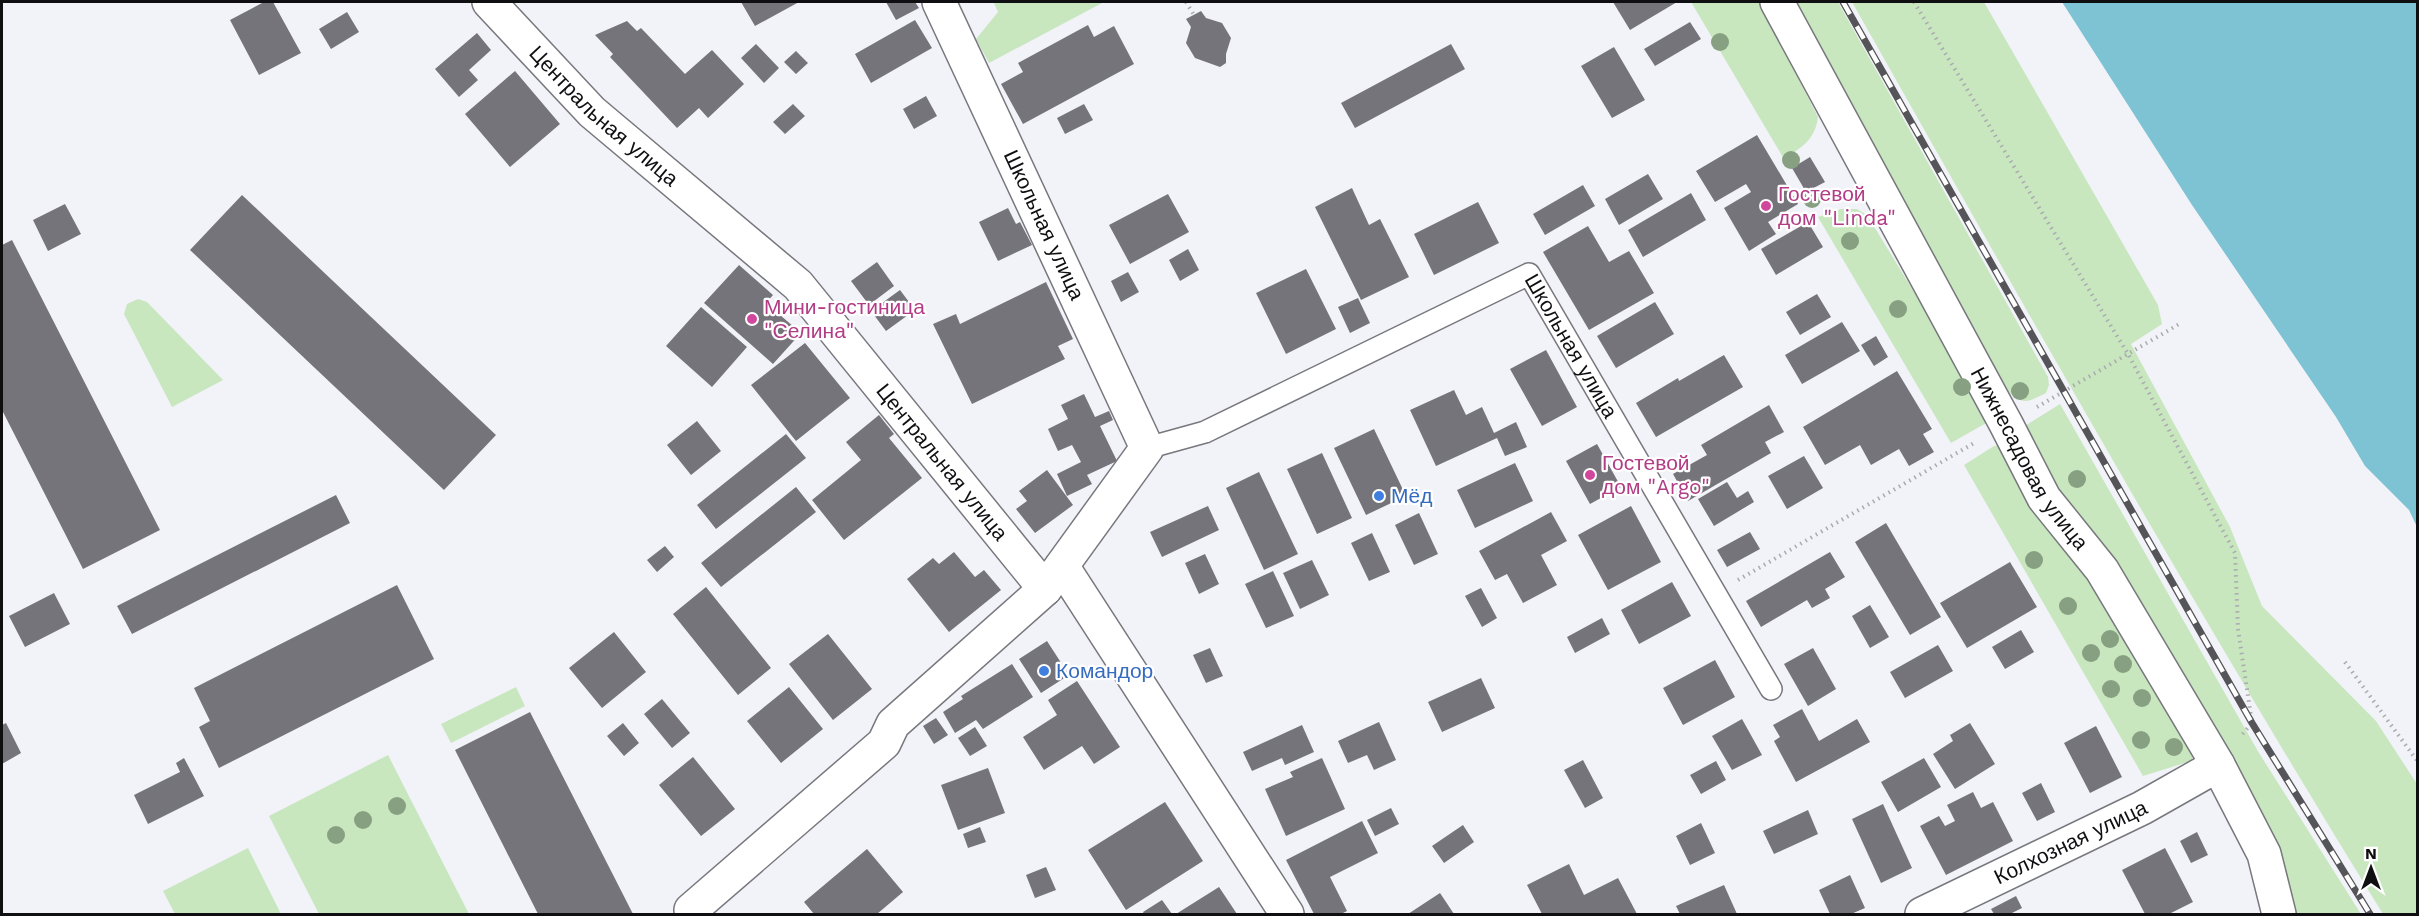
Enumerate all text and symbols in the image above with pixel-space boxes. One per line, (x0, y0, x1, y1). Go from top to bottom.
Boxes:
street label: Центральная улица (524, 40, 684, 191)
street label: Школьная улица (999, 146, 1090, 304)
place label: Гостевой дом "Linda" (1778, 181, 1896, 230)
marker: Гостевой дом "Linda" (1759, 199, 1773, 213)
street label: Школьная улица (1520, 269, 1623, 423)
place label: Мини-гостиница "Селина" (764, 294, 925, 343)
marker: Мини-гостиница "Селина" (745, 312, 759, 326)
street label: Нижнесадовая улица (1966, 363, 2094, 555)
street label: Центральная улица (871, 378, 1014, 546)
place label: Гостевой дом "Argo" (1602, 450, 1710, 499)
marker: Гостевой дом "Argo" (1583, 468, 1597, 482)
place label: Мёд (1391, 483, 1432, 508)
marker: Мёд (1372, 489, 1386, 503)
place label: Командор (1056, 658, 1153, 683)
marker: Командор (1037, 664, 1051, 678)
street label: Колхозная улица (1990, 794, 2151, 889)
north arrow (2341, 838, 2401, 898)
text: N (2365, 844, 2377, 863)

